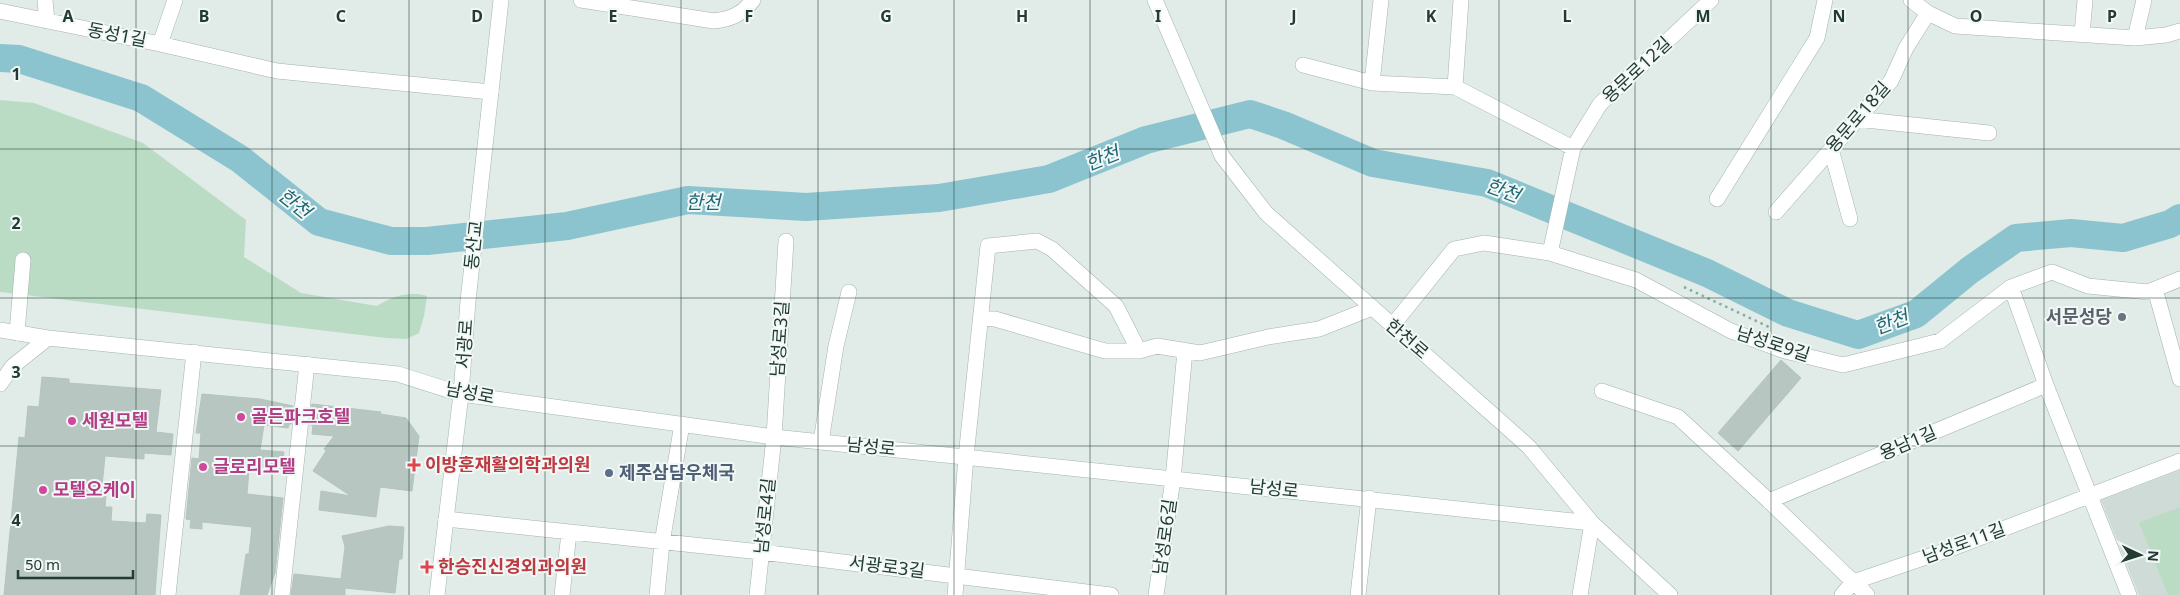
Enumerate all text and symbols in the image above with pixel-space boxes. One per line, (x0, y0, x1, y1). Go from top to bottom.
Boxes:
text: A (62, 5, 74, 27)
text: B (199, 5, 209, 27)
text: C (336, 5, 346, 27)
text: D (471, 5, 483, 27)
text: E (609, 5, 618, 27)
text: F (745, 5, 753, 27)
text: G (880, 5, 892, 27)
text: H (1016, 5, 1028, 27)
text: I (1155, 5, 1161, 27)
text: J (1289, 5, 1297, 27)
text: K (1426, 5, 1437, 27)
text: L (1563, 5, 1572, 27)
text: M (1695, 5, 1711, 27)
text: N (1832, 5, 1846, 27)
text: O (1970, 5, 1982, 27)
text: P (2107, 5, 2117, 27)
street label: 동성1길 (85, 17, 149, 52)
street label: 용문로12길 (1596, 31, 1676, 108)
text: 1 (11, 63, 21, 85)
street label: 용문로18길 (1820, 76, 1895, 157)
water label: 한천 (1081, 139, 1124, 177)
water label: 한천 (1482, 172, 1525, 209)
water label: 한천 (273, 182, 318, 225)
water label: 한천 (686, 189, 722, 215)
text: 2 (11, 212, 21, 234)
street label: 동산교 (458, 219, 488, 271)
street label: 남성로3길 (764, 300, 794, 378)
water label: 한천 (1870, 303, 1913, 340)
place label: 서문성당 (2046, 304, 2112, 328)
marker: 서문성당 (2116, 311, 2128, 323)
street label: 한천로 (1381, 313, 1434, 364)
street label: 서광로 (450, 318, 478, 370)
street label: 남성로9길 (1733, 320, 1813, 366)
text: 3 (11, 361, 21, 383)
street label: 남성로 (444, 375, 497, 409)
place label: 골든파크호텔 (251, 404, 350, 428)
place label: 세원모텔 (82, 408, 148, 432)
marker: 골든파크호텔 (235, 411, 247, 423)
marker: 세원모텔 (66, 415, 78, 427)
street label: 용남1길 (1875, 419, 1940, 465)
street label: 남성로 (845, 431, 897, 461)
place label: 이방훈재활의학과의원 (425, 452, 591, 476)
place label: 글로리모텔 (213, 454, 296, 478)
marker: 이방훈재활의학과의원 (407, 458, 421, 472)
place label: 제주삼담우체국 (619, 460, 735, 484)
marker: 글로리모텔 (197, 461, 209, 473)
marker: 제주삼담우체국 (603, 467, 615, 479)
street label: 남성로 (1248, 473, 1300, 503)
place label: 모텔오케이 (53, 477, 136, 501)
street label: 남성로4길 (748, 477, 780, 555)
marker: 모텔오케이 (37, 484, 49, 496)
street label: 남성로6길 (1147, 497, 1181, 576)
text: 4 (11, 509, 21, 531)
street label: 남성로11길 (1919, 516, 2009, 568)
north arrow (2115, 530, 2165, 580)
scale bar (18, 548, 132, 580)
street label: 서광로3길 (848, 549, 927, 583)
text: N (2144, 550, 2163, 562)
text: 50 m (25, 554, 60, 574)
place label: 한승진신경외과의원 (438, 554, 587, 578)
marker: 한승진신경외과의원 (420, 560, 434, 574)

